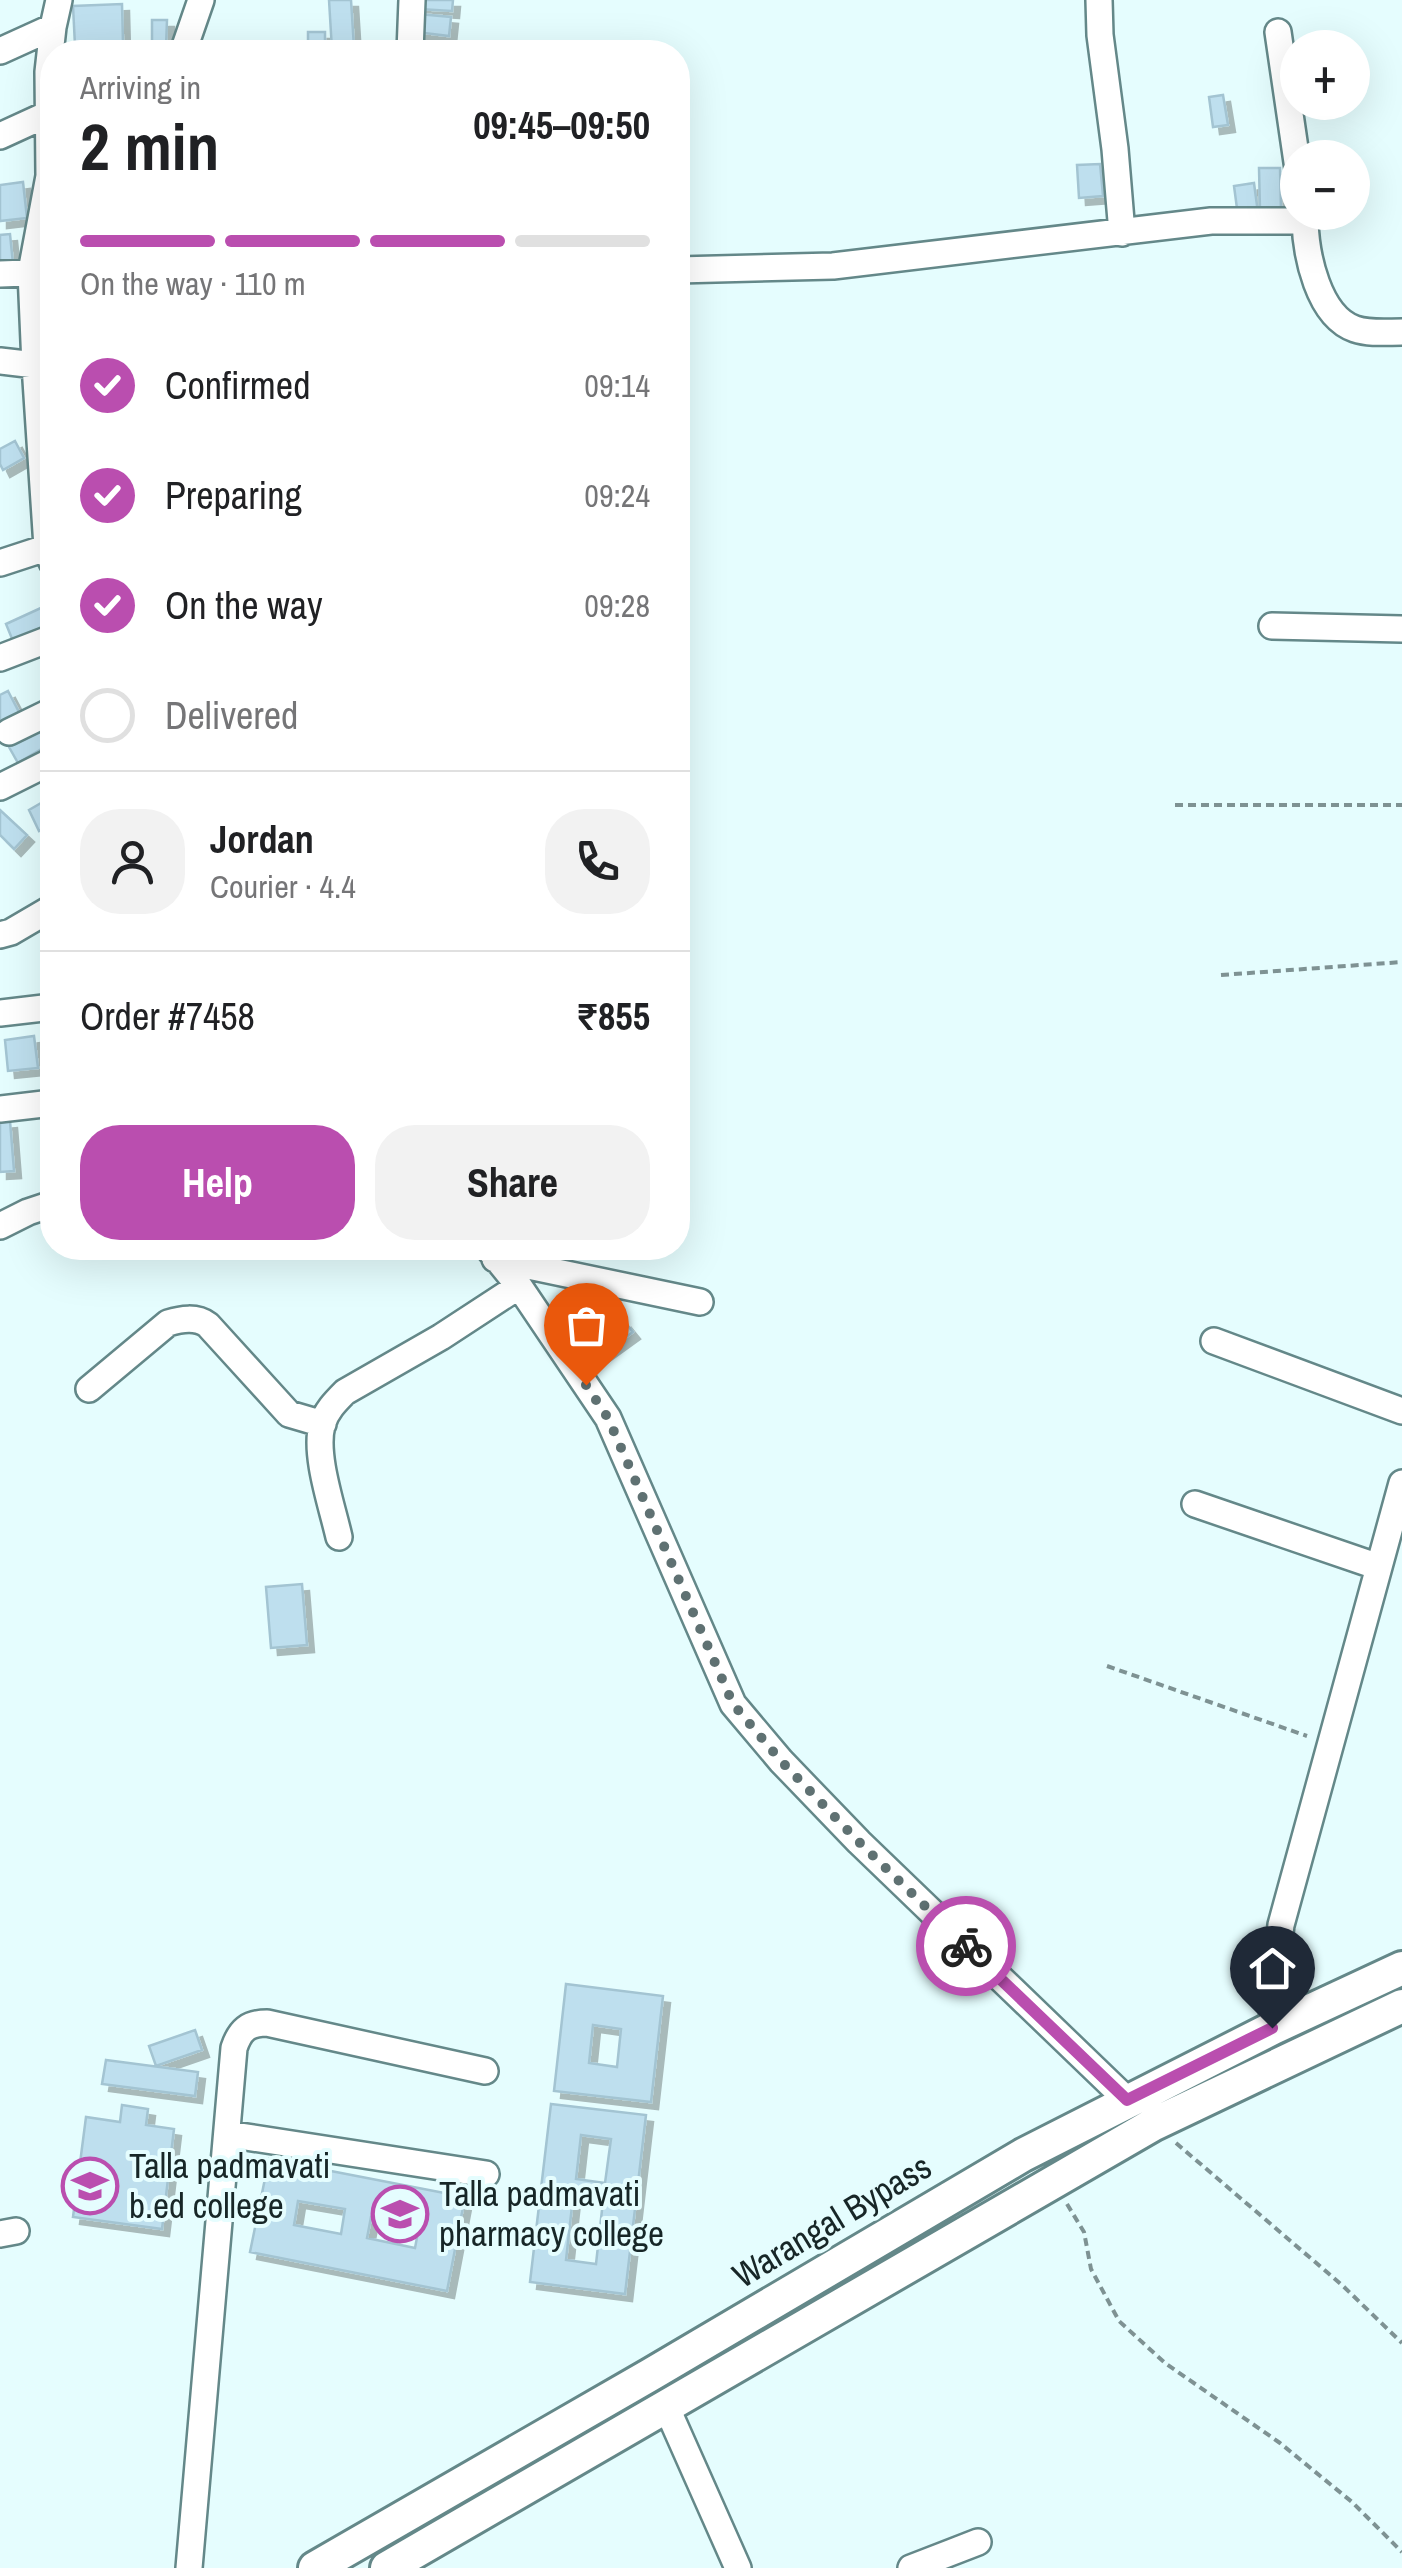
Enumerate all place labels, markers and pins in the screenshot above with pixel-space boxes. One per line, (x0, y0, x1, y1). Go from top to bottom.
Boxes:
pin (544, 1283, 629, 1386)
pin (1230, 1926, 1315, 2029)
place label: Talla padmavati b.ed college (129, 2142, 331, 2229)
school or university icon: Talla padmavati b.ed college (60, 2156, 120, 2216)
place label: Talla padmavati pharmacy college (439, 2170, 664, 2257)
school or university icon: Talla padmavati pharmacy college (370, 2184, 430, 2244)

